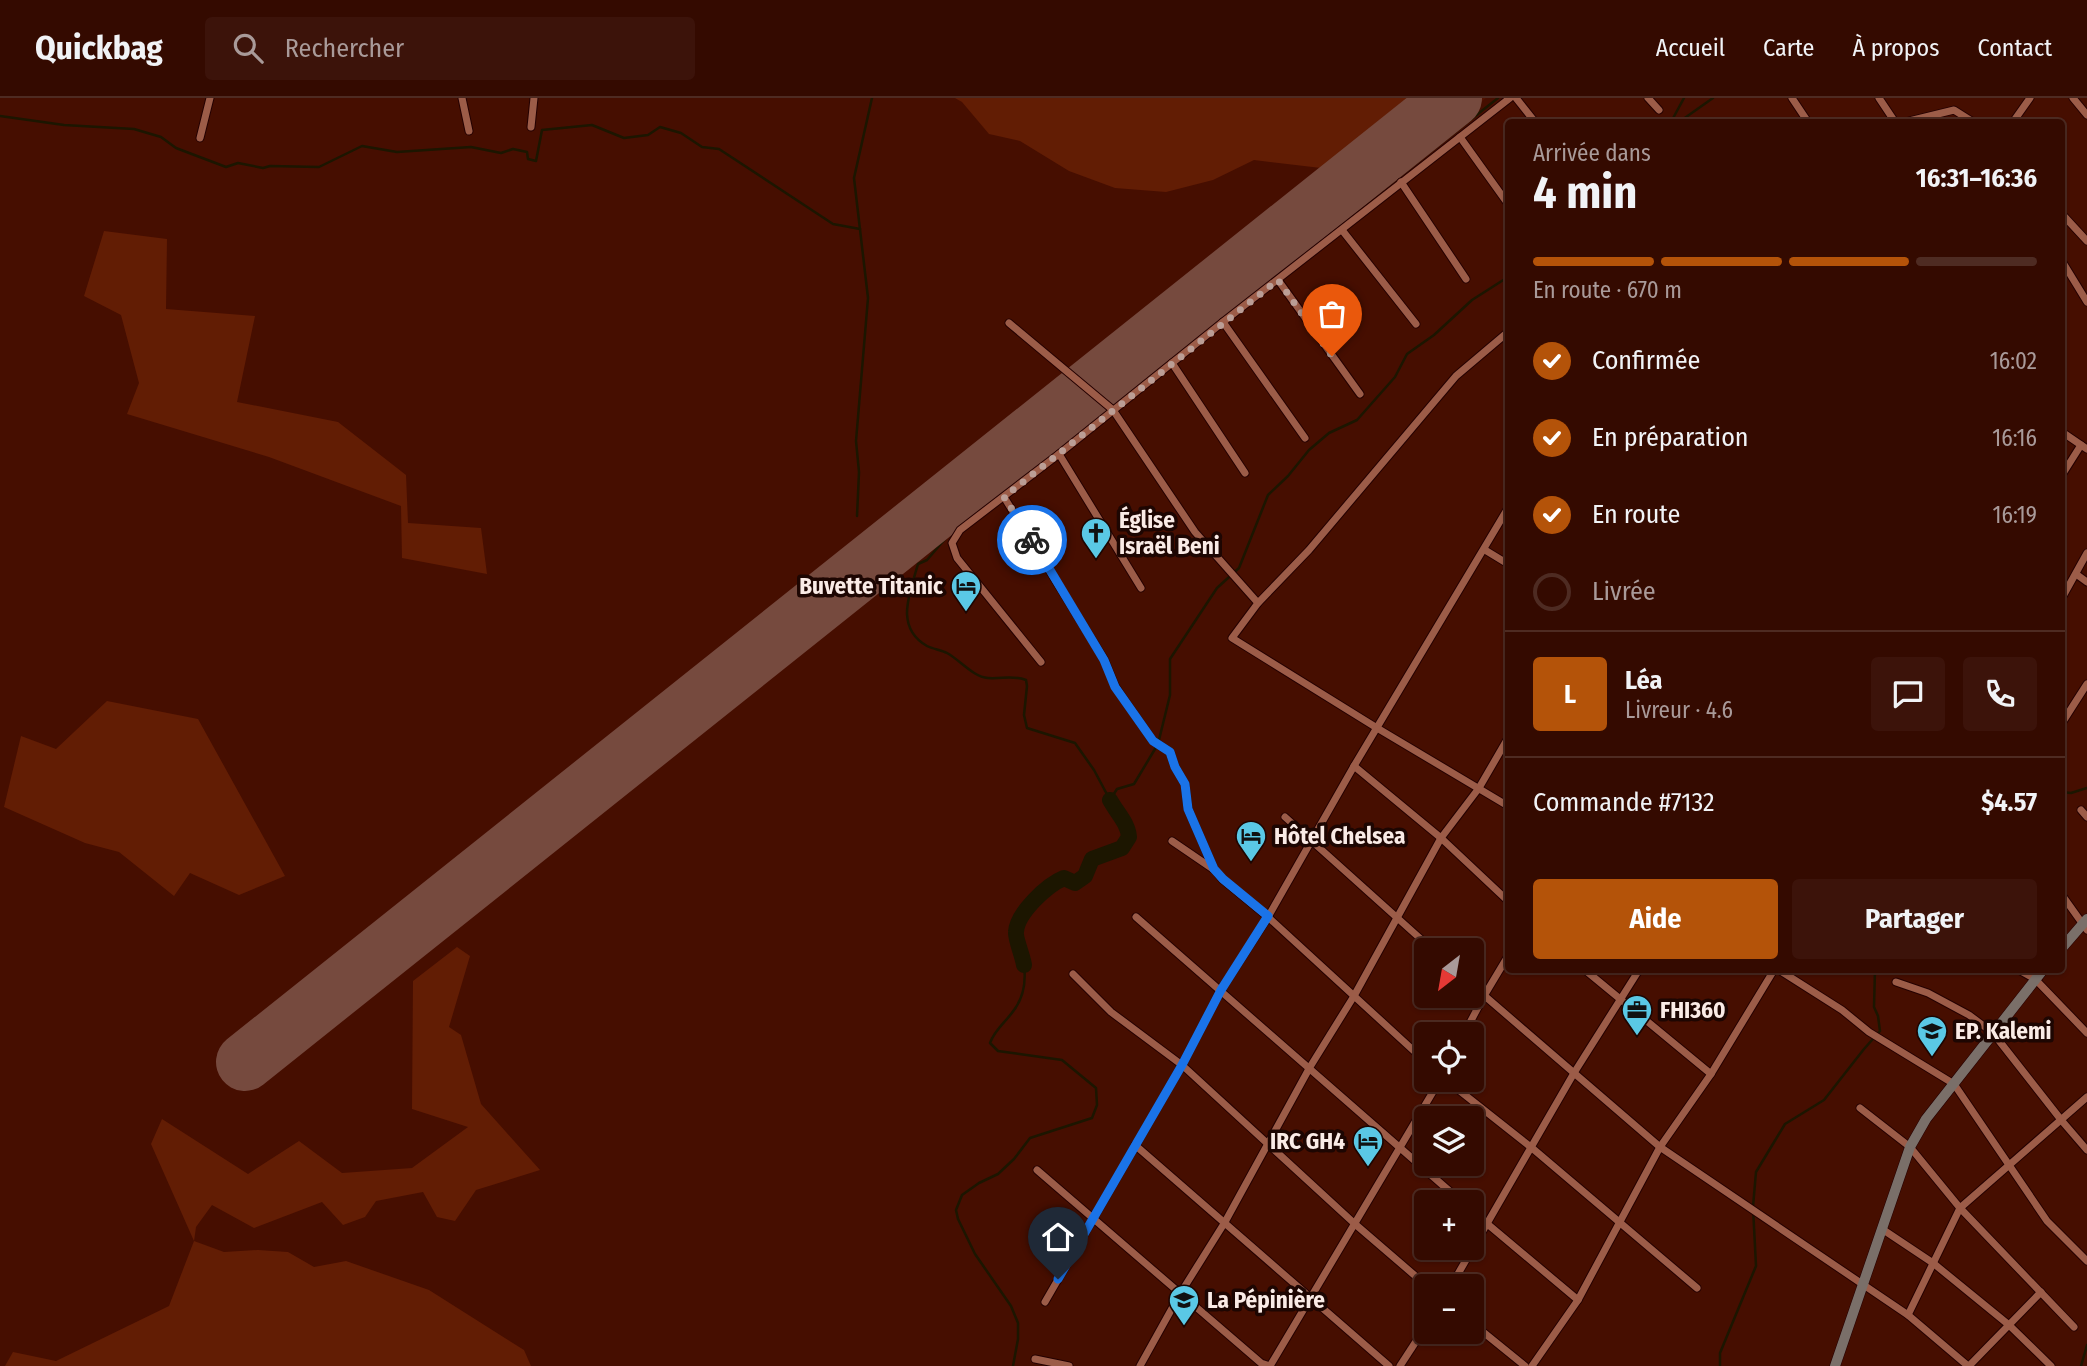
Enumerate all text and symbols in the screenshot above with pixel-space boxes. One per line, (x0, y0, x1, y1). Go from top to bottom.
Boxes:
search box (205, 17, 695, 80)
text: Quickbag (35, 28, 163, 68)
icon: search (229, 29, 267, 67)
text: Rechercher (285, 33, 404, 64)
text: Accueil (1656, 34, 1725, 62)
text: Carte (1763, 34, 1814, 62)
text: À propos (1852, 34, 1939, 62)
text: Contact (1977, 34, 2052, 62)
text: Arrivée dans (1533, 139, 1651, 167)
text: 16:31–16:36 (1916, 163, 2037, 194)
text: 4 min (1533, 165, 1637, 220)
text: En route · 670 m (1533, 276, 1682, 304)
pin (1302, 284, 1362, 356)
icon: bag (1313, 295, 1351, 333)
icon: check (1533, 342, 1571, 380)
text: Confirmée (1592, 345, 1700, 376)
text: 16:02 (1990, 347, 2037, 375)
icon: check (1533, 419, 1571, 457)
text: En préparation (1592, 422, 1749, 453)
text: 16:16 (1992, 424, 2037, 452)
icon: check (1533, 496, 1571, 534)
text: En route (1592, 499, 1680, 530)
text: 16:19 (1993, 501, 2037, 529)
courier (997, 505, 1067, 575)
place label: Église Israël Beni (1119, 505, 1220, 560)
church icon: Église Israël Beni (1079, 516, 1113, 560)
icon: bike (1013, 521, 1051, 559)
hotel icon: Buvette Titanic (949, 569, 983, 613)
place label: Buvette Titanic (799, 572, 943, 600)
text: Livrée (1592, 576, 1656, 607)
button: chat (1871, 657, 1945, 731)
button: phone (1963, 657, 2037, 731)
text: Léa (1625, 665, 1662, 696)
text: L (1564, 679, 1576, 710)
text: Livreur · 4.6 (1625, 696, 1733, 724)
text: Commande #7132 (1533, 787, 1714, 818)
text: $4.57 (1981, 787, 2037, 818)
hotel icon: Hôtel Chelsea (1234, 819, 1268, 863)
place label: Hôtel Chelsea (1274, 822, 1405, 850)
button: Aide (1533, 879, 1778, 959)
button: Partager (1792, 879, 2037, 959)
north arrow (1414, 938, 1484, 1008)
map controls (1414, 938, 1484, 1344)
office icon: FHI360 (1620, 993, 1654, 1037)
place label: FHI360 (1660, 996, 1726, 1024)
school or university icon: EP. Kalemi (1915, 1014, 1949, 1058)
place label: EP. Kalemi (1955, 1017, 2051, 1045)
button: locate (1414, 1022, 1484, 1092)
button: layers (1414, 1106, 1484, 1176)
hotel icon: IRC GH4 (1351, 1124, 1385, 1168)
place label: IRC GH4 (1270, 1127, 1345, 1155)
button: + (1414, 1190, 1484, 1260)
pin (1028, 1207, 1088, 1279)
icon: home (1039, 1218, 1077, 1256)
button: − (1414, 1274, 1484, 1344)
school or university icon: La Pépinière (1167, 1283, 1201, 1327)
place label: La Pépinière (1207, 1286, 1325, 1314)

